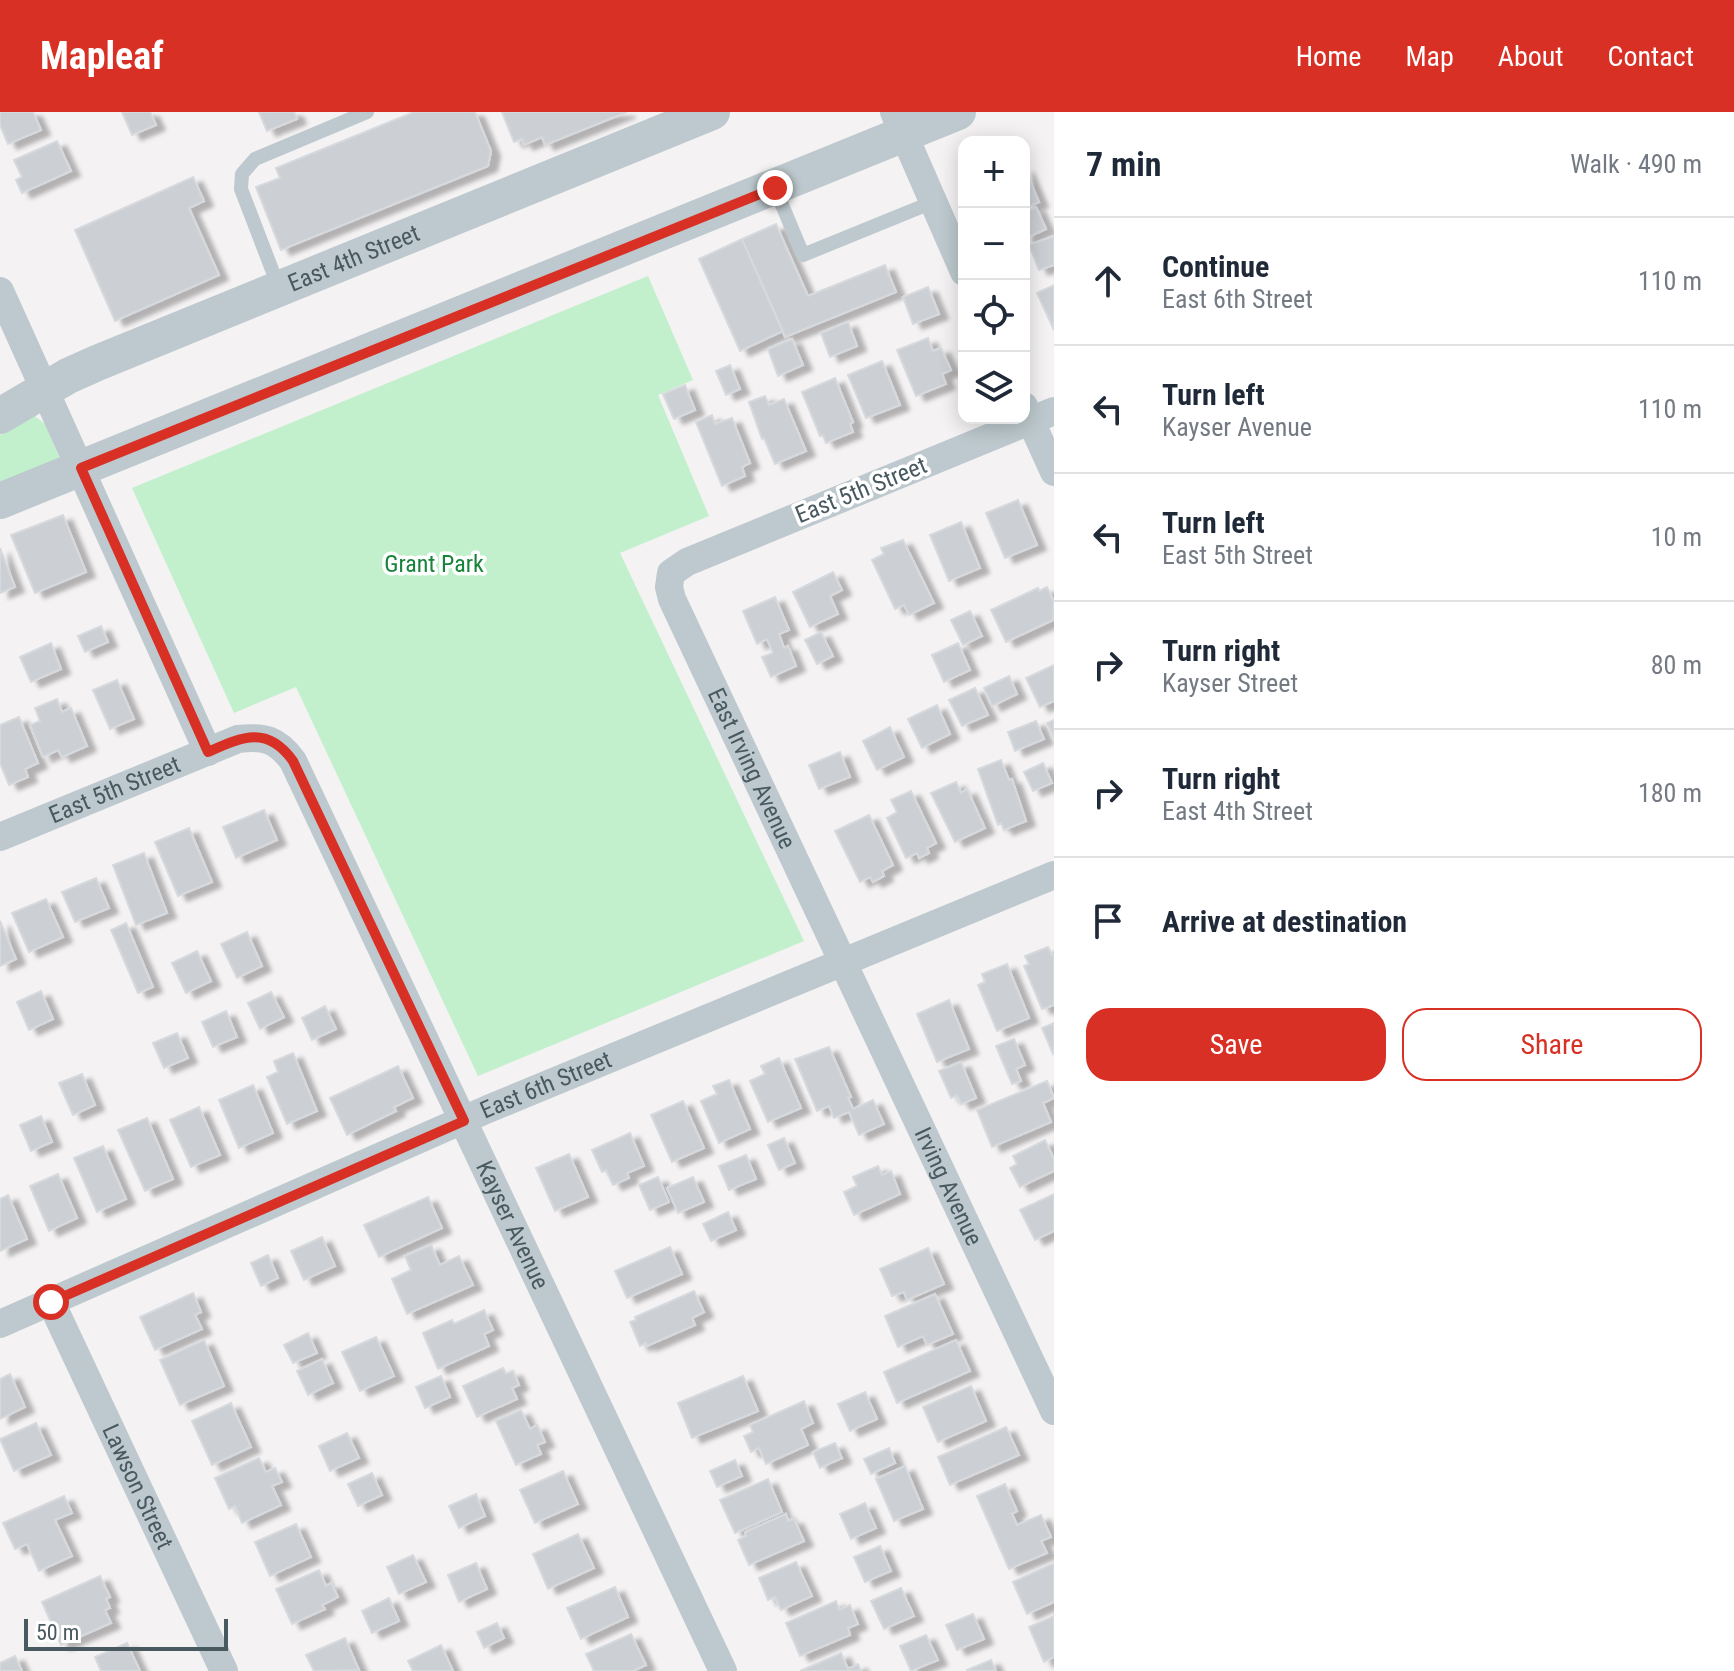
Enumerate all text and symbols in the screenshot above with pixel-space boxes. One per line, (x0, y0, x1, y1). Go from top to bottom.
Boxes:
text: Mapleaf (40, 34, 164, 78)
text: Home (1296, 40, 1361, 73)
text: Map (1405, 40, 1454, 73)
text: About (1498, 40, 1564, 73)
text: Contact (1608, 40, 1694, 73)
map controls (958, 136, 1030, 424)
button: + (958, 136, 1030, 208)
text: 7 min (1086, 144, 1162, 184)
text: Walk · 490 m (1570, 149, 1702, 179)
route end (757, 170, 793, 206)
button: − (958, 208, 1030, 280)
street label: East 4th Street (284, 219, 424, 297)
text: Continue (1162, 249, 1269, 284)
icon: ahead (1086, 259, 1130, 303)
text: 110 m (1638, 266, 1702, 296)
button: locate (958, 280, 1030, 352)
text: East 6th Street (1162, 284, 1313, 314)
button: layers (958, 352, 1030, 424)
text: Turn left (1162, 377, 1265, 412)
icon: left (1086, 387, 1130, 431)
text: 110 m (1638, 394, 1702, 424)
text: Kayser Avenue (1162, 412, 1312, 442)
street label: East 5th Street (791, 451, 931, 529)
text: Turn left (1162, 505, 1265, 540)
icon: left (1086, 515, 1130, 559)
text: 10 m (1651, 522, 1702, 552)
text: East 5th Street (1162, 540, 1313, 570)
park label: Grant Park (384, 550, 484, 578)
text: Turn right (1162, 633, 1280, 668)
icon: right (1086, 643, 1130, 687)
text: 80 m (1651, 650, 1702, 680)
text: Kayser Street (1162, 668, 1298, 698)
street label: East Irving Avenue (702, 684, 801, 853)
street label: East 5th Street (45, 750, 184, 829)
text: Turn right (1162, 761, 1280, 796)
icon: right (1086, 771, 1130, 815)
text: 180 m (1638, 778, 1702, 808)
text: East 4th Street (1162, 796, 1313, 826)
icon: arrive (1086, 899, 1130, 943)
text: Arrive at destination (1162, 904, 1407, 939)
button: Save (1086, 1008, 1386, 1081)
button: Share (1402, 1008, 1702, 1081)
street label: East 6th Street (476, 1045, 616, 1125)
street label: Irving Avenue (909, 1123, 988, 1250)
street label: Kayser Avenue (470, 1156, 555, 1294)
route start (33, 1284, 69, 1320)
street label: Lawson Street (96, 1420, 179, 1554)
scale bar (24, 1615, 228, 1651)
text: 50 m (36, 1620, 79, 1645)

